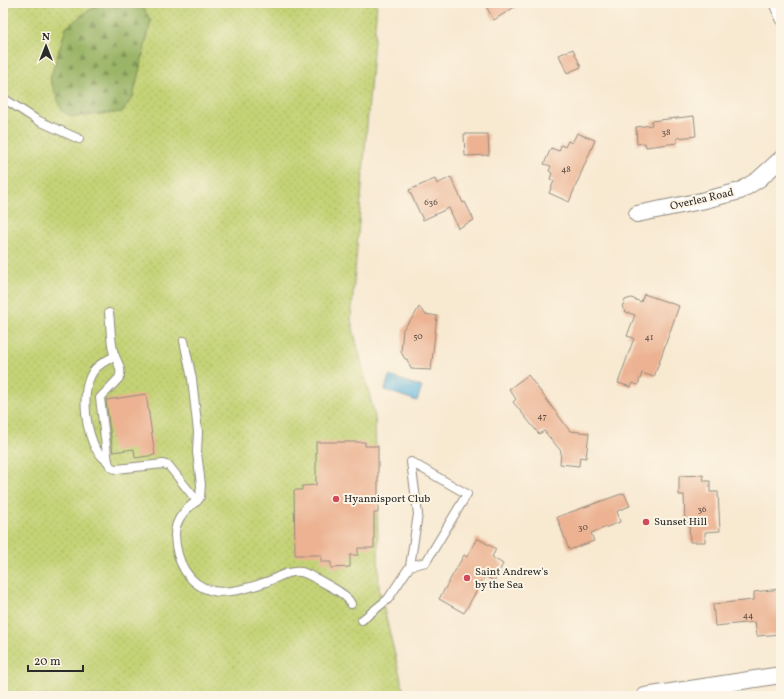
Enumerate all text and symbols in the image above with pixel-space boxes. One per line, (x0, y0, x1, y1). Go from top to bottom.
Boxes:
north arrow (26, 26, 66, 66)
text: N (42, 30, 50, 45)
house number: 38 (661, 126, 671, 139)
house number: 48 (561, 163, 571, 176)
street label: Overlea Road (669, 185, 735, 215)
house number: 636 (424, 196, 438, 209)
house number: 50 (413, 330, 423, 343)
house number: 41 (645, 331, 653, 344)
house number: 47 (537, 410, 547, 423)
place label: Hyannisport Club (344, 492, 430, 507)
marker: Hyannisport Club (331, 494, 341, 504)
house number: 36 (697, 503, 707, 516)
place label: Sunset Hill (654, 515, 707, 530)
marker: Sunset Hill (641, 517, 651, 527)
house number: 30 (578, 521, 589, 534)
place label: Saint Andrew's by the Sea (475, 565, 548, 593)
marker: Saint Andrew's by the Sea (462, 573, 472, 583)
house number: 44 (743, 609, 753, 622)
scale bar (28, 647, 83, 673)
text: 20 m (34, 654, 61, 670)

